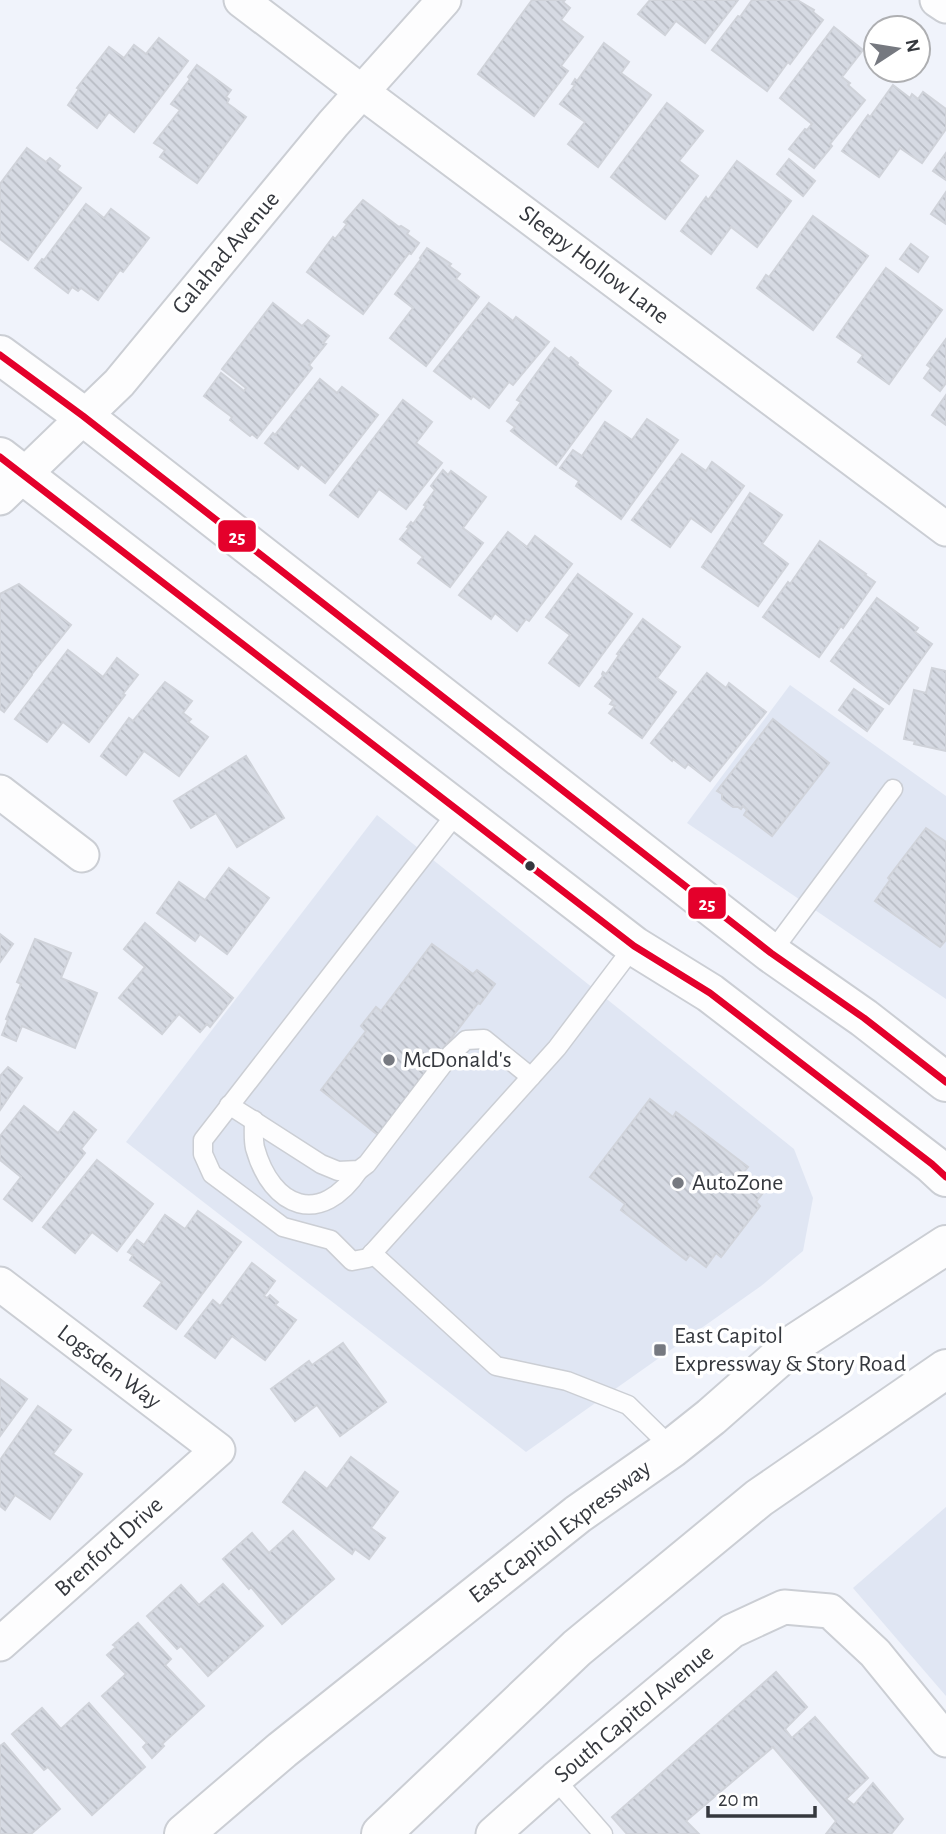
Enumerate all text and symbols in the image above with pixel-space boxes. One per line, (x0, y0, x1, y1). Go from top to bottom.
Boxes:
north arrow (862, 14, 932, 84)
text: N (901, 37, 923, 54)
street label: Galahad Avenue (168, 187, 284, 319)
street label: Sleepy Hollow Lane (515, 201, 673, 329)
line badge: 25 (217, 519, 257, 553)
text: 25 (228, 528, 246, 547)
unlabelled marker (523, 859, 537, 873)
line badge: 25 (687, 886, 727, 920)
text: 25 (698, 895, 716, 914)
place label: McDonald's (403, 1048, 512, 1072)
marker: McDonald's (381, 1052, 397, 1068)
place label: AutoZone (692, 1171, 783, 1195)
marker: AutoZone (670, 1175, 686, 1191)
street label: Logsden Way (53, 1320, 165, 1414)
place label: East Capitol Expressway & Story Road (674, 1324, 906, 1376)
marker: East Capitol Expressway & Story Road (652, 1342, 668, 1358)
street label: East Capitol Expressway (465, 1456, 655, 1608)
street label: Brenford Drive (50, 1493, 168, 1601)
street label: South Capitol Avenue (550, 1641, 718, 1787)
scale bar (708, 1774, 815, 1818)
text: 20 m (718, 1789, 759, 1810)

